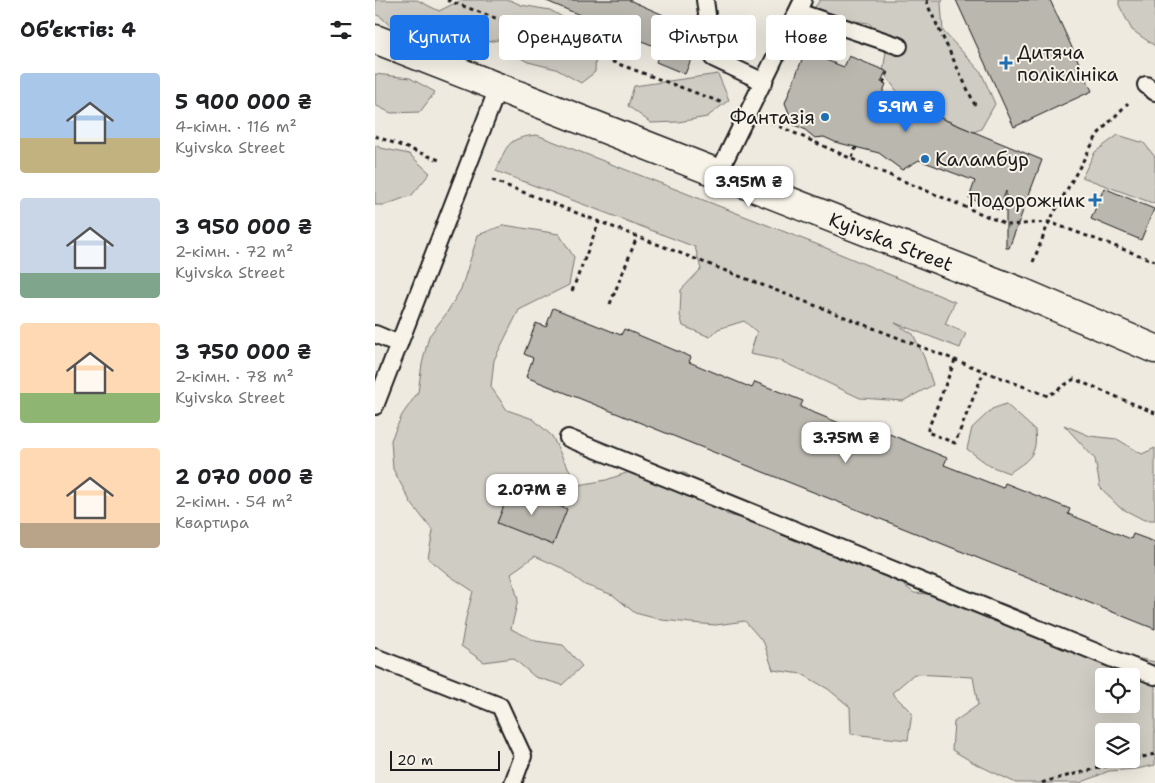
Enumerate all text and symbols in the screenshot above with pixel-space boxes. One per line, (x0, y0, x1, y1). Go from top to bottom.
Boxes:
chip: Купити (390, 15, 489, 60)
chip: Орендувати (499, 15, 641, 60)
chip: Фільтри (651, 15, 756, 60)
chip: Нове (766, 15, 846, 60)
text: Об’єктів: 4 (20, 16, 136, 44)
icon: filters (327, 16, 355, 44)
place label: Дитяча поліклініка (1017, 40, 1119, 87)
marker: Дитяча поліклініка (999, 56, 1013, 70)
text: 5 900 000 ₴ (175, 88, 312, 116)
pin: 5.9M ₴ (865, 90, 947, 133)
icon: home (60, 93, 120, 153)
text: 5.9M ₴ (878, 96, 934, 117)
place label: Фантазія (730, 105, 815, 130)
marker: Фантазія (819, 111, 831, 123)
text: 4-кімн. · 116 m² (175, 116, 297, 137)
text: Kyivska Street (175, 137, 285, 158)
place label: Каламбур (935, 147, 1029, 172)
marker: Каламбур (919, 153, 931, 165)
pin: 3.95M ₴ (703, 166, 795, 208)
text: 3.95M ₴ (715, 171, 783, 192)
place label: Подорожник (969, 188, 1085, 213)
marker: Подорожник (1089, 194, 1101, 206)
street label: Kyivska Street (825, 207, 957, 277)
text: 3 950 000 ₴ (175, 213, 312, 241)
icon: home (60, 218, 120, 278)
text: 2-кімн. · 72 m² (175, 241, 293, 262)
text: Kyivska Street (175, 262, 285, 283)
text: 3 750 000 ₴ (175, 338, 312, 366)
icon: home (60, 343, 120, 403)
text: 2-кімн. · 78 m² (175, 366, 294, 387)
text: Kyivska Street (175, 387, 285, 408)
pin: 3.75M ₴ (800, 422, 892, 464)
text: 3.75M ₴ (812, 427, 880, 448)
text: 2 070 000 ₴ (175, 463, 313, 491)
icon: home (60, 468, 120, 528)
pin: 2.07M ₴ (486, 474, 578, 516)
text: 2.07M ₴ (497, 479, 567, 500)
text: 2-кімн. · 54 m² (175, 491, 293, 512)
text: Квартира (175, 512, 249, 533)
map controls (1095, 668, 1140, 768)
button: locate (1095, 668, 1140, 713)
button: layers (1095, 723, 1140, 768)
scale bar (390, 748, 500, 771)
text: 20 m (397, 751, 433, 769)

